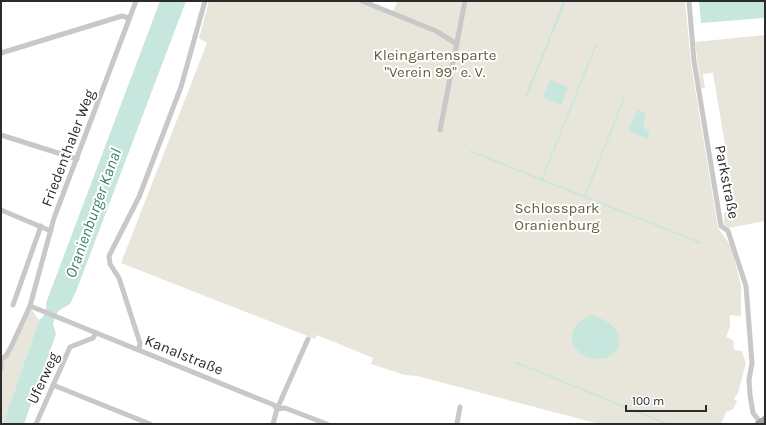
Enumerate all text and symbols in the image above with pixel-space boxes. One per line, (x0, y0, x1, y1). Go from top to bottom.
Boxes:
park label: Kleingartensparte "Verein 99" e. V. (374, 46, 496, 81)
street label: Friedenthaler Weg (37, 86, 99, 209)
street label: Parkstraße (711, 144, 743, 220)
water label: Oranienburger Kanal (61, 146, 125, 280)
park label: Schlosspark Oranienburg (514, 199, 600, 234)
street label: Kanalstraße (142, 331, 226, 379)
street label: Uferweg (23, 349, 63, 407)
scale bar (626, 387, 706, 413)
text: 100 m (632, 394, 664, 408)

